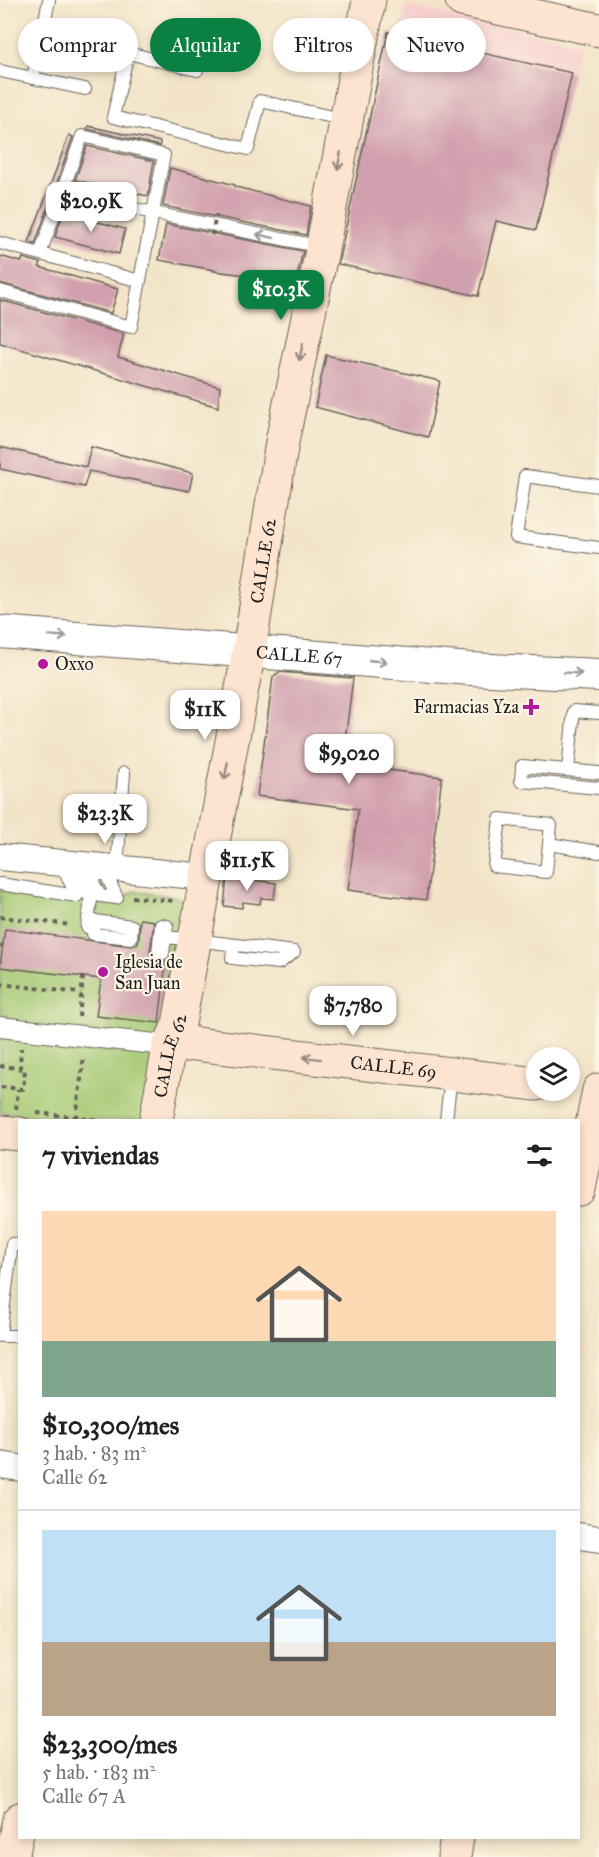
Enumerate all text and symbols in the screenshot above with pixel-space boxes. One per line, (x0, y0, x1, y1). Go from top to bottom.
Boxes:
chip: Comprar (18, 18, 138, 72)
chip: Alquilar (150, 18, 261, 72)
chip: Filtros (273, 18, 374, 72)
chip: Nuevo (386, 18, 486, 72)
one-way arrow (333, 150, 344, 170)
pin: $20.9K (42, 182, 140, 233)
text: $20.9K (60, 189, 122, 213)
one-way arrow (256, 229, 275, 241)
pin: $10.3K (232, 270, 330, 321)
text: $10.3K (252, 277, 310, 301)
one-way arrow (295, 342, 306, 361)
street label: CALLE 62 (246, 517, 281, 605)
one-way arrow (48, 631, 68, 642)
street label: CALLE 67 (255, 641, 343, 670)
place label: Oxxo (55, 653, 94, 675)
one-way arrow (368, 656, 388, 667)
marker: Oxxo (36, 657, 50, 671)
one-way arrow (562, 668, 582, 679)
pin: $11K (169, 690, 241, 741)
place label: Farmacias Yza (414, 696, 519, 718)
text: $11K (184, 697, 226, 721)
marker: Farmacias Yza (524, 700, 538, 714)
pin: $9,020 (300, 734, 398, 785)
text: $9,020 (318, 741, 380, 765)
one-way arrow (220, 760, 231, 780)
pin: $23.3K (56, 794, 154, 845)
text: $23.3K (77, 801, 133, 825)
pin: $11.5K (198, 841, 296, 892)
text: $11.5K (219, 848, 275, 872)
place label: Iglesia de San Juan (115, 951, 183, 995)
marker: Iglesia de San Juan (96, 965, 110, 979)
pin: $7,780 (304, 986, 402, 1037)
text: $7,780 (323, 993, 383, 1017)
street label: CALLE 62 (149, 1012, 192, 1099)
map controls (526, 1047, 580, 1101)
button: layers (526, 1047, 580, 1101)
street label: CALLE 69 (349, 1051, 438, 1083)
one-way arrow (303, 1052, 322, 1063)
text: 7 viviendas (42, 1139, 159, 1171)
icon: filters (523, 1139, 556, 1172)
icon: home (245, 1250, 353, 1358)
text: $10,300/mes (42, 1409, 179, 1441)
text: 3 hab. · 83 m² (42, 1441, 146, 1465)
text: Calle 62 (42, 1465, 108, 1489)
icon: home (245, 1569, 353, 1677)
text: $23,300/mes (42, 1728, 177, 1760)
text: 5 hab. · 183 m² (42, 1760, 155, 1784)
text: Calle 67 A (42, 1784, 126, 1808)

